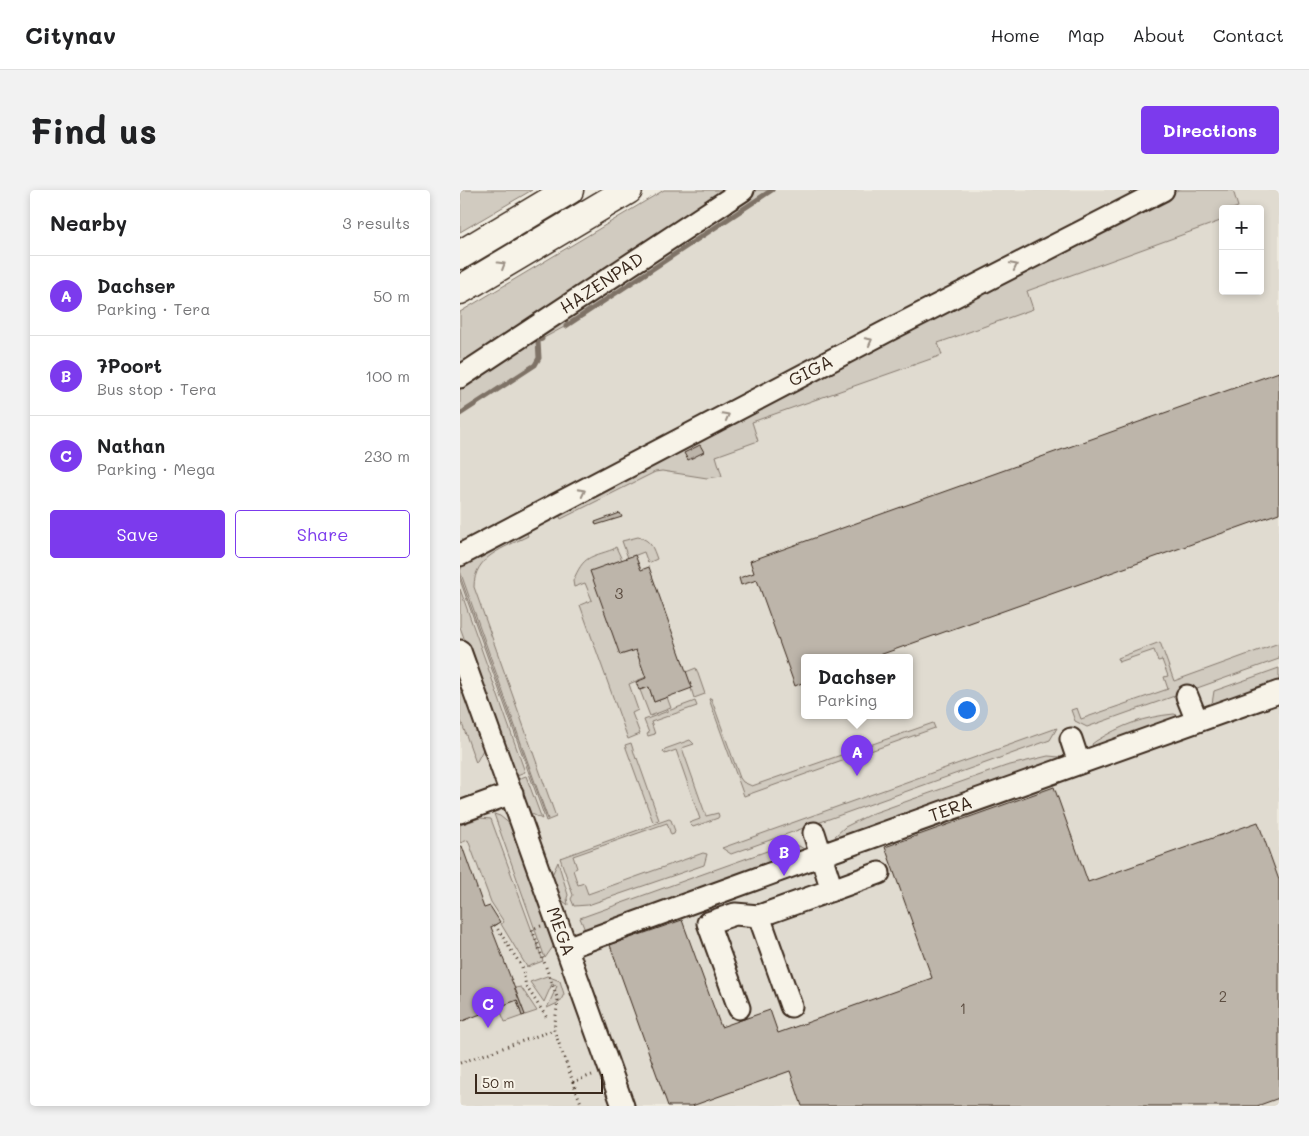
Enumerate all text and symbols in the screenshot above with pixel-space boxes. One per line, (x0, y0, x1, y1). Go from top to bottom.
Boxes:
text: Citynav (25, 19, 116, 50)
text: Home (991, 23, 1040, 47)
text: Map (1068, 23, 1104, 47)
text: About (1132, 23, 1185, 47)
text: Contact (1213, 23, 1284, 47)
button: Directions (1141, 106, 1279, 154)
text: Find us (30, 107, 157, 153)
map controls (1219, 205, 1264, 295)
button: + (1219, 205, 1264, 250)
text: Nearby (50, 209, 127, 236)
text: 3 results (342, 212, 410, 233)
street label: HAZENPAD (555, 246, 648, 319)
button: − (1219, 250, 1264, 295)
one-way arrow (496, 262, 505, 272)
one-way arrow (1009, 262, 1018, 272)
text: Dachser (97, 273, 176, 298)
text: A (60, 285, 72, 306)
text: 50 m (373, 285, 410, 306)
text: Parking · Tera (97, 298, 210, 319)
one-way arrow (864, 337, 873, 347)
street label: GIGA (784, 349, 837, 392)
text: 7Poort (97, 353, 162, 378)
text: B (61, 365, 71, 386)
text: 100 m (365, 365, 410, 386)
text: Bus stop · Tera (97, 378, 217, 399)
one-way arrow (720, 412, 729, 422)
text: Nathan (97, 433, 165, 458)
text: C (60, 445, 72, 466)
text: 230 m (364, 445, 410, 466)
text: Parking · Mega (97, 458, 215, 479)
one-way arrow (576, 488, 585, 498)
button: Save (50, 510, 225, 558)
button: Share (235, 510, 410, 558)
house number: 3 (615, 583, 624, 603)
popup (801, 654, 913, 719)
text: Dachser (818, 664, 896, 689)
text: Parking (818, 689, 877, 710)
your location (954, 697, 980, 723)
pin: A (841, 735, 873, 776)
street label: TERA (925, 789, 975, 827)
pin: B (768, 835, 800, 876)
street label: MEGA (542, 903, 581, 959)
house number: 2 (1219, 986, 1227, 1006)
pin: C (472, 987, 504, 1028)
house number: 1 (960, 998, 966, 1018)
scale bar (475, 1071, 602, 1094)
text: 50 m (482, 1073, 514, 1092)

